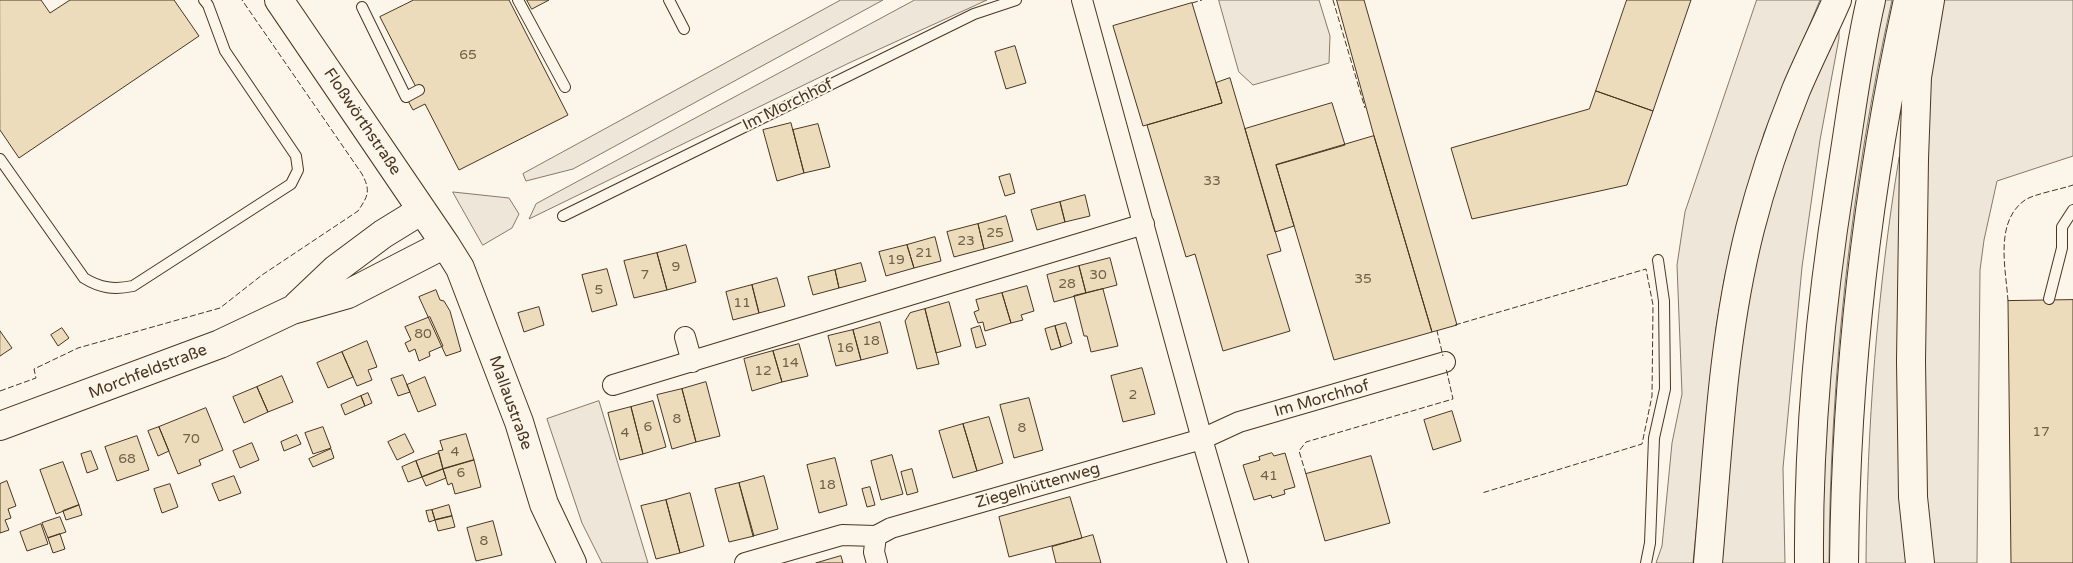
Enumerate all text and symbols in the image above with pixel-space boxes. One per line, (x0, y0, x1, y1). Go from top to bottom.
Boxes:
house number: 65 (459, 47, 477, 63)
street label: Floßwörthstraße (319, 65, 405, 179)
street label: Im Morchhof (740, 75, 836, 135)
house number: 33 (1203, 173, 1221, 189)
house number: 25 (986, 225, 1004, 241)
house number: 23 (957, 233, 975, 249)
house number: 21 (915, 245, 933, 261)
house number: 19 (887, 252, 905, 268)
house number: 9 (672, 259, 680, 275)
house number: 7 (641, 267, 649, 283)
house number: 30 (1089, 267, 1107, 283)
house number: 35 (1354, 271, 1372, 287)
house number: 28 (1058, 276, 1076, 292)
house number: 5 (595, 282, 603, 298)
house number: 11 (733, 295, 751, 311)
house number: 80 (414, 326, 432, 342)
house number: 18 (862, 333, 880, 349)
house number: 16 (836, 340, 854, 356)
street label: Morchfeldstraße (86, 341, 210, 403)
street label: Mallaustraße (484, 353, 536, 453)
house number: 14 (781, 355, 799, 371)
house number: 12 (754, 363, 772, 379)
street label: Im Morchhof (1272, 376, 1372, 422)
house number: 2 (1129, 387, 1137, 403)
house number: 8 (673, 411, 681, 427)
house number: 6 (644, 419, 652, 435)
house number: 8 (1018, 420, 1026, 436)
house number: 17 (2032, 424, 2050, 440)
house number: 4 (621, 425, 629, 441)
house number: 70 (182, 431, 200, 447)
house number: 4 (451, 444, 459, 460)
house number: 68 (118, 451, 136, 467)
street label: Ziegelhüttenweg (974, 459, 1102, 513)
house number: 6 (457, 465, 465, 481)
house number: 41 (1260, 468, 1278, 484)
house number: 18 (818, 477, 836, 493)
house number: 8 (480, 533, 488, 549)

